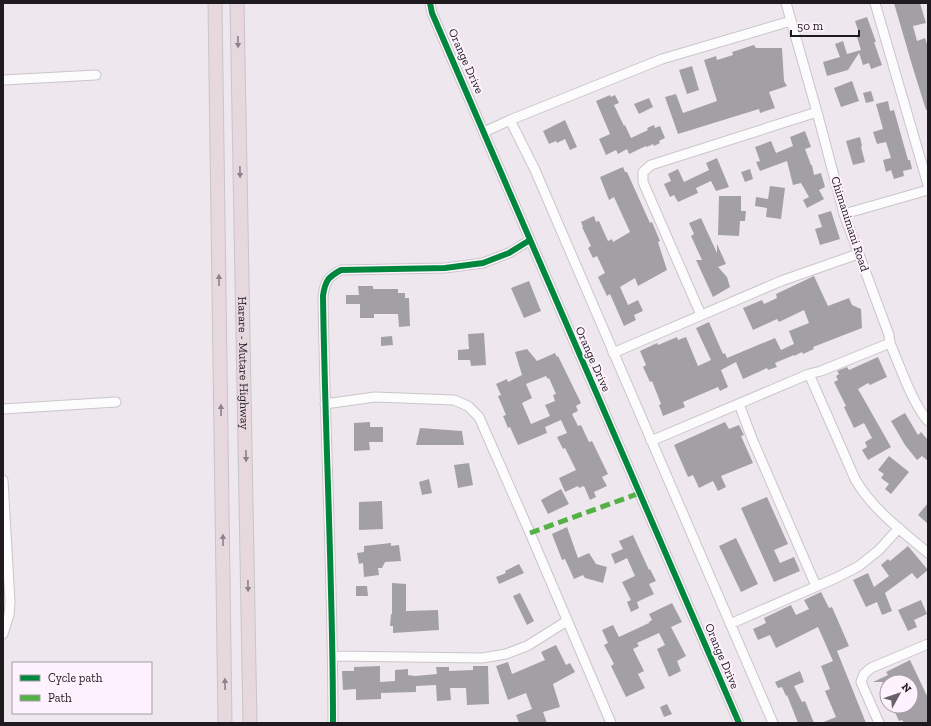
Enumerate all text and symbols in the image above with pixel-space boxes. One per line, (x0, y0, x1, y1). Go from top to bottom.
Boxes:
scale bar (791, 12, 859, 38)
text: 50 m (797, 19, 824, 33)
street label: Orange Drive (445, 26, 487, 96)
one-way arrow (234, 36, 241, 48)
one-way arrow (237, 166, 243, 179)
street label: Chimanimani Road (828, 175, 872, 274)
one-way arrow (216, 273, 222, 286)
street label: Harare - Mutare Highway (235, 296, 252, 430)
street label: Orange Drive (572, 324, 614, 394)
one-way arrow (218, 403, 224, 416)
one-way arrow (242, 450, 249, 462)
one-way arrow (220, 533, 226, 546)
one-way arrow (245, 580, 251, 593)
street label: Orange Drive (702, 621, 742, 691)
legend (12, 662, 152, 714)
text: Cycle path (48, 671, 103, 685)
north arrow (879, 674, 919, 714)
one-way arrow (222, 677, 228, 690)
text: N (899, 681, 914, 696)
text: Path (48, 691, 72, 705)

